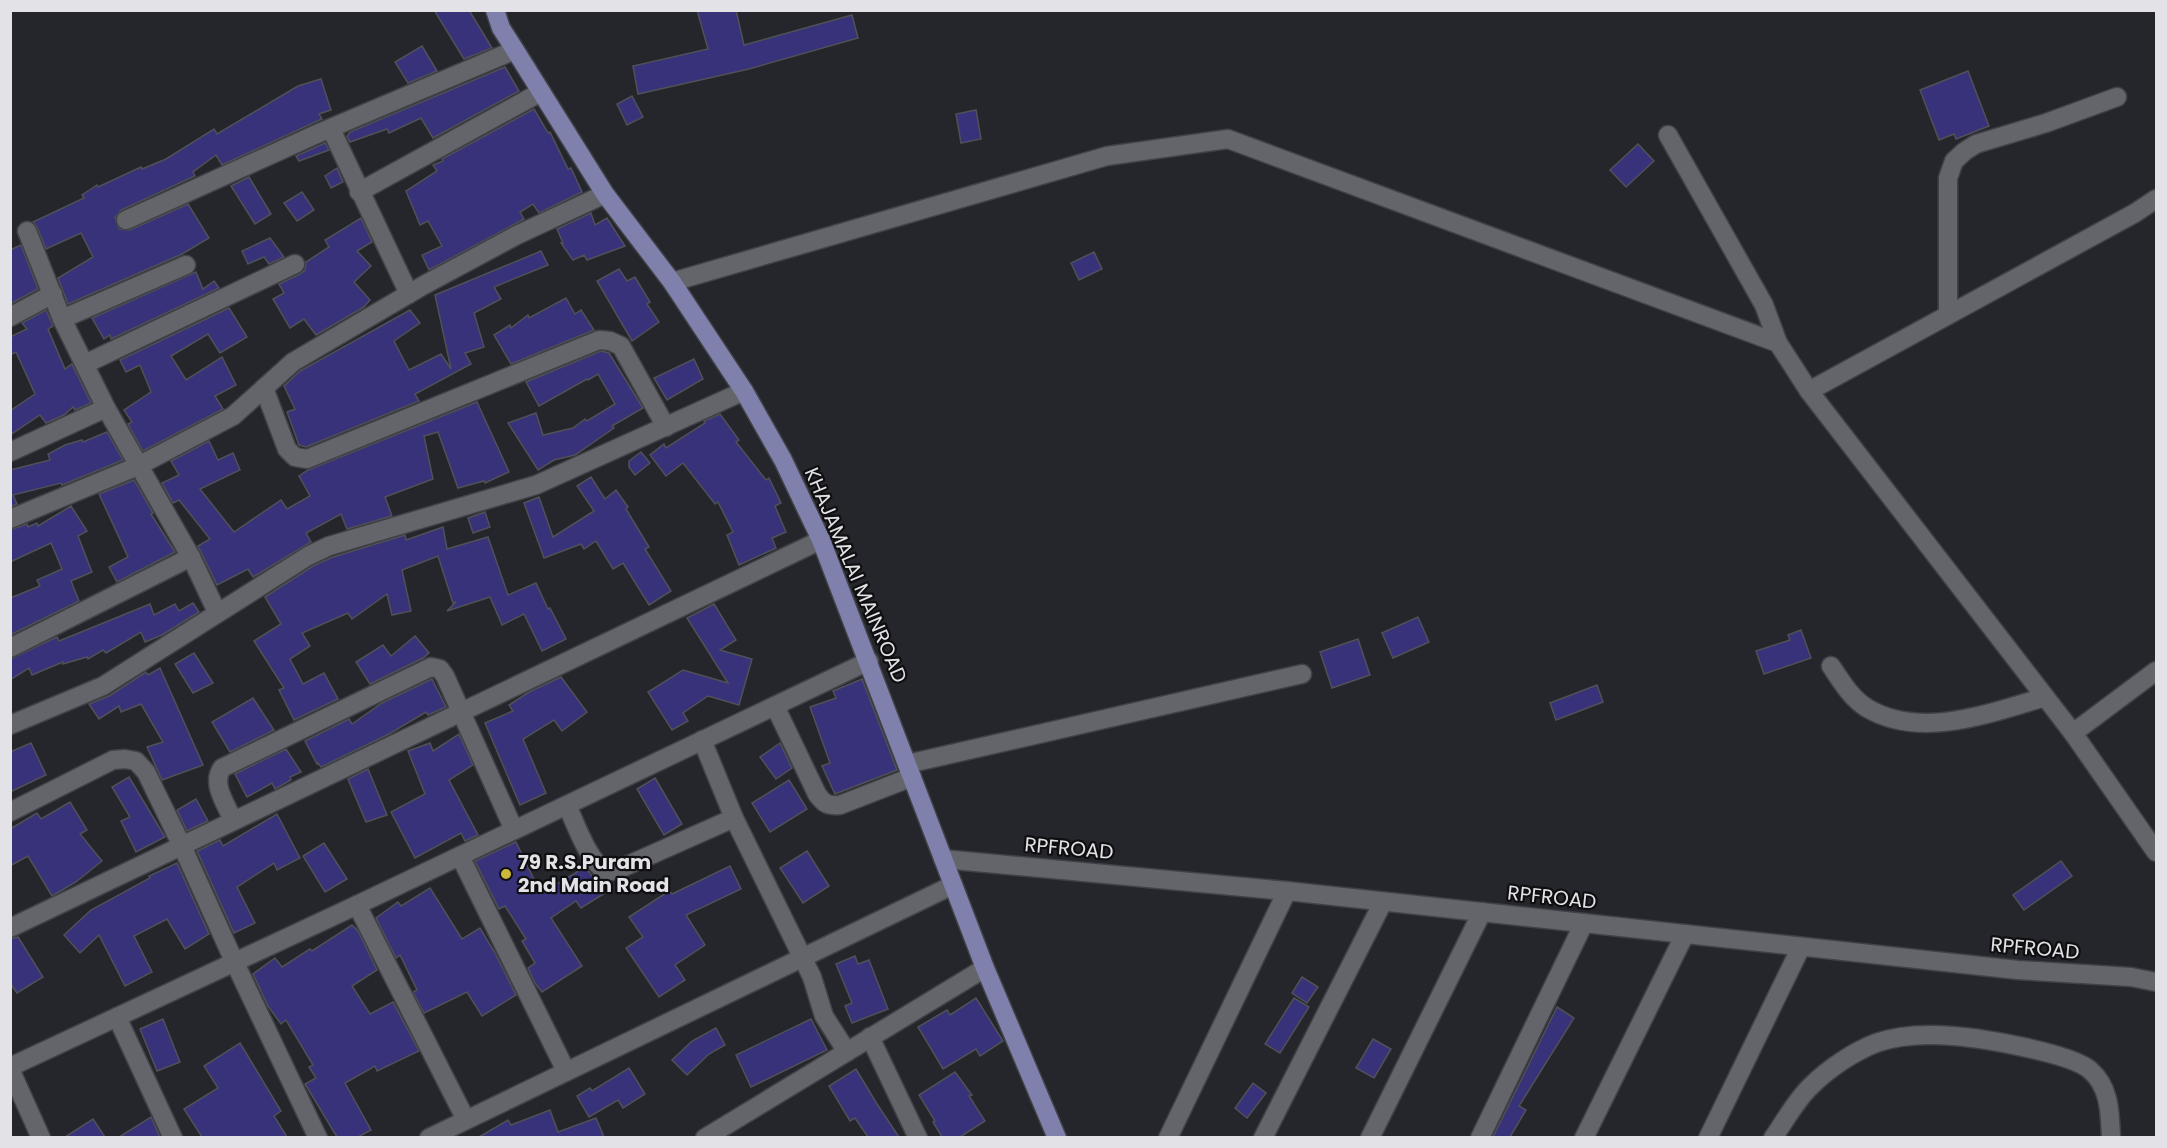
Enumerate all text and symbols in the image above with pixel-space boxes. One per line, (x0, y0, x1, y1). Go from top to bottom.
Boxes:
street label: KHAJAMALAI MAINROAD (798, 463, 914, 687)
street label: RPFROAD (1023, 830, 1115, 866)
place label: 79 R.S.Puram 2nd Main Road (518, 848, 669, 899)
marker: 79 R.S.Puram 2nd Main Road (499, 867, 513, 881)
street label: RPFROAD (1506, 878, 1598, 916)
street label: RPFROAD (1989, 930, 2081, 966)

